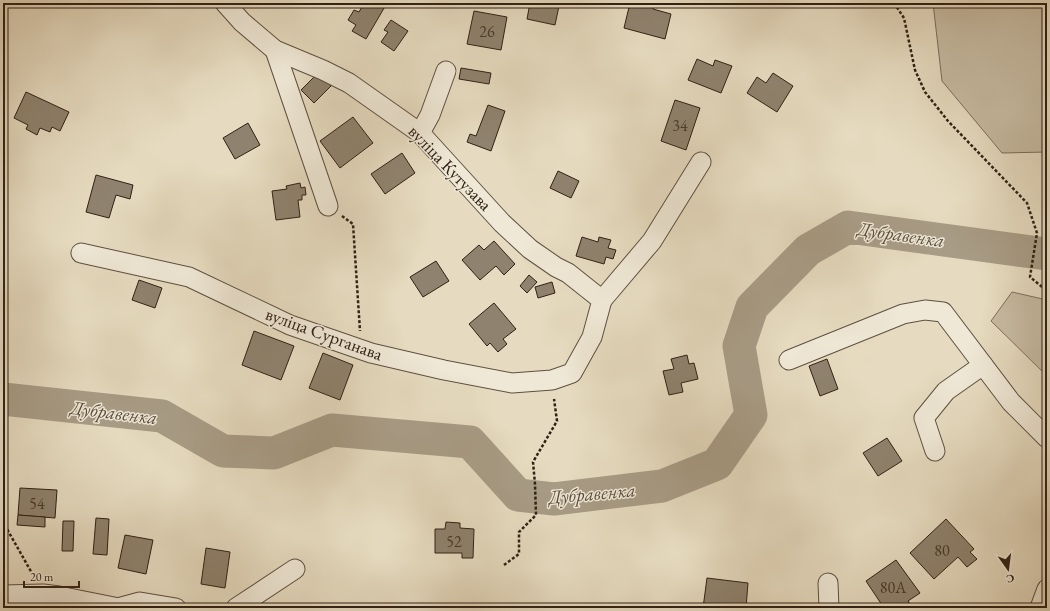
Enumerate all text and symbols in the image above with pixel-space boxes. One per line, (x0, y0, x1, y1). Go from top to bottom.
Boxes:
house number: 26 (479, 21, 495, 42)
house number: 34 (672, 115, 688, 136)
street label: вуліца Кутузава (404, 120, 498, 216)
water label: Дубравенка (854, 216, 946, 253)
street label: вуліца Сурганава (263, 302, 387, 366)
water label: Дубравенка (67, 395, 159, 430)
water label: Дубравенка (546, 477, 637, 510)
house number: 54 (29, 493, 45, 514)
house number: 52 (446, 531, 462, 552)
house number: 80 (934, 540, 950, 561)
north arrow (988, 549, 1028, 589)
scale bar (24, 563, 79, 589)
text: 20 m (30, 569, 54, 585)
text: С (1005, 571, 1016, 586)
house number: 80А (880, 577, 907, 598)

